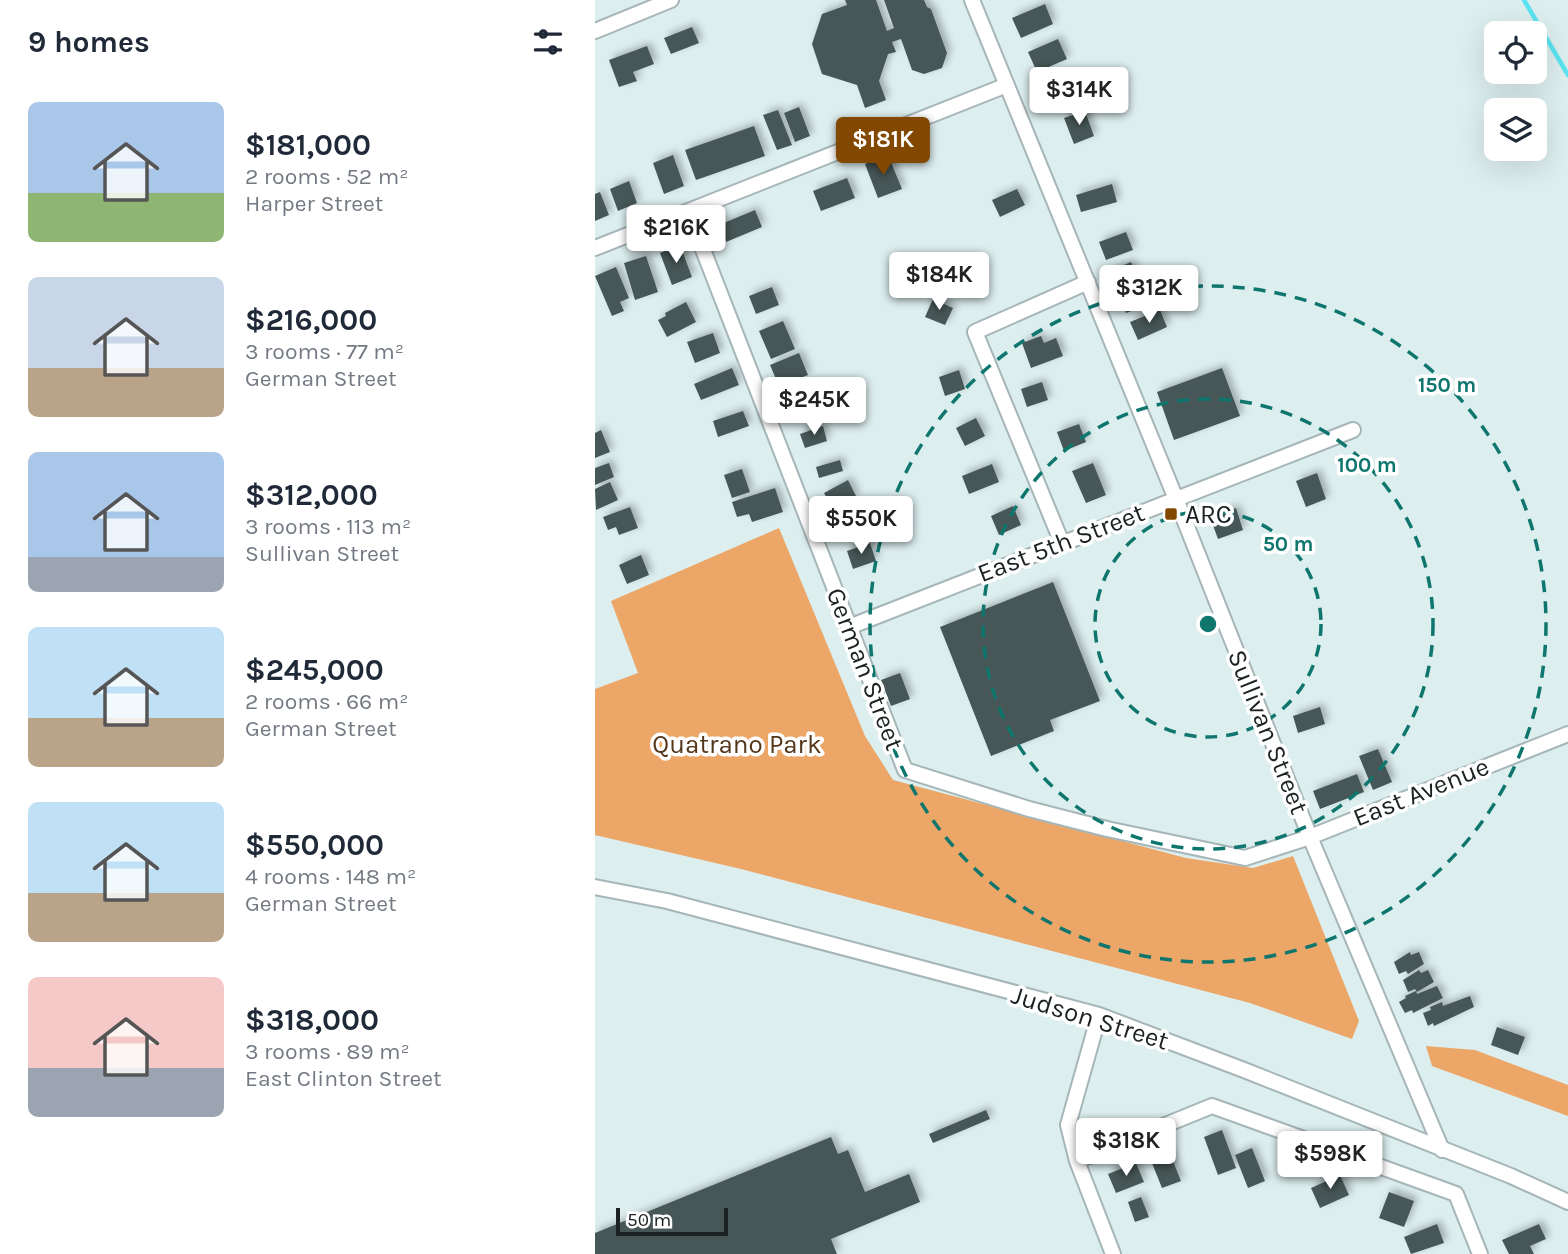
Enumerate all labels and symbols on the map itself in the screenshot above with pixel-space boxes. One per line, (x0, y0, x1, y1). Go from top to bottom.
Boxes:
pin: $314K (1030, 68, 1128, 127)
pin: $181K (834, 118, 932, 177)
pin: $216K (627, 205, 725, 265)
pin: $184K (890, 252, 988, 312)
pin: $312K (1100, 266, 1198, 325)
text: 150 m (1418, 373, 1476, 397)
pin: $245K (765, 378, 863, 437)
text: 100 m (1337, 453, 1397, 477)
pin: $550K (812, 496, 910, 556)
street label: East 5th Street (973, 497, 1149, 589)
place label: ARC (1185, 499, 1232, 530)
marker: ARC (1163, 506, 1179, 522)
text: 50 m (1263, 532, 1313, 556)
street label: German Street (820, 583, 910, 755)
centre of rings (1196, 612, 1220, 636)
street label: Sullivan Street (1221, 645, 1315, 819)
park label: Quatrano Park (652, 729, 822, 760)
street label: East Avenue (1348, 751, 1494, 833)
street label: Judson Street (1008, 979, 1173, 1057)
pin: $318K (1077, 1118, 1175, 1178)
pin: $598K (1281, 1132, 1379, 1191)
scale bar (616, 1205, 728, 1237)

